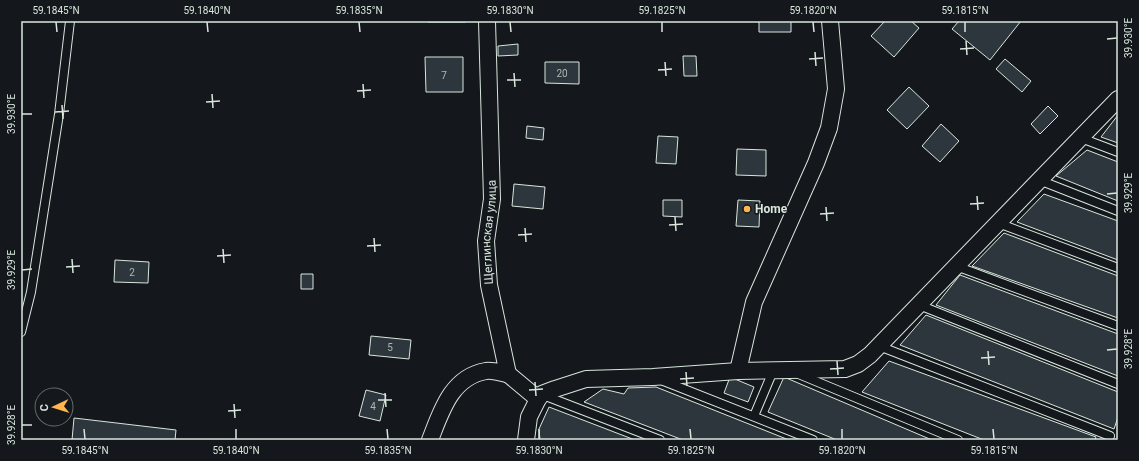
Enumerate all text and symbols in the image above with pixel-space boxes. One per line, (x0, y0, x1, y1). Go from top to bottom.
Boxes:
text: 59.1845°N (32, 5, 80, 16)
text: 59.1840°N (183, 5, 231, 16)
text: 59.1835°N (335, 5, 383, 16)
text: 59.1830°N (486, 5, 534, 16)
text: 59.1825°N (638, 5, 686, 16)
text: 59.1820°N (789, 5, 837, 16)
text: 59.1815°N (941, 5, 989, 16)
text: 39.930°E (1123, 18, 1134, 58)
house number: 20 (556, 68, 568, 79)
house number: 7 (441, 70, 447, 81)
text: 39.930°E (6, 94, 17, 134)
text: 39.929°E (1123, 173, 1134, 213)
street label: Щеглинская улица (479, 180, 499, 285)
place label: Home (755, 202, 788, 216)
marker: Home (742, 204, 752, 214)
text: 39.929°E (6, 250, 17, 290)
house number: 2 (129, 267, 135, 278)
text: 39.928°E (1123, 329, 1134, 369)
house number: 5 (387, 342, 393, 353)
north arrow (34, 387, 74, 427)
house number: 4 (370, 401, 376, 412)
text: С (38, 404, 51, 412)
text: 39.928°E (6, 405, 17, 445)
text: 59.1845°N (61, 445, 109, 456)
text: 59.1840°N (212, 445, 260, 456)
text: 59.1835°N (364, 445, 412, 456)
text: 59.1830°N (515, 445, 563, 456)
text: 59.1825°N (667, 445, 715, 456)
text: 59.1820°N (818, 445, 866, 456)
text: 59.1815°N (970, 445, 1018, 456)

